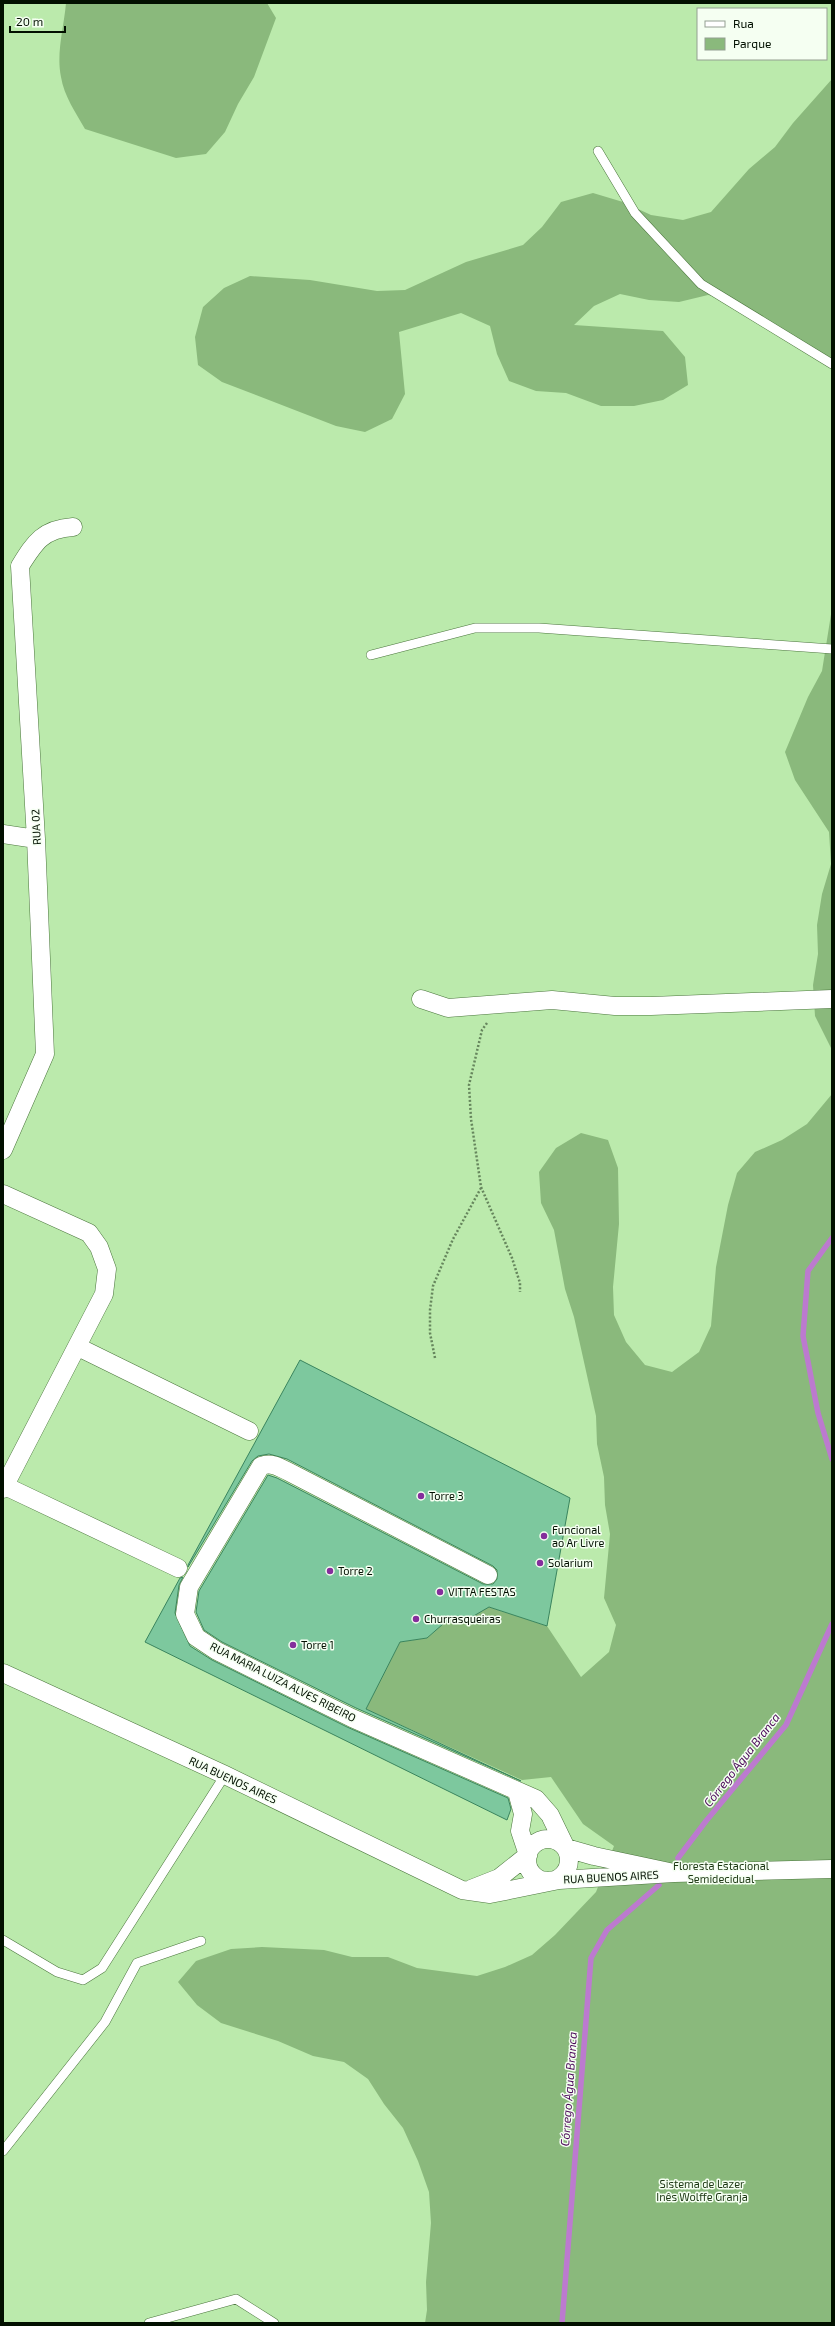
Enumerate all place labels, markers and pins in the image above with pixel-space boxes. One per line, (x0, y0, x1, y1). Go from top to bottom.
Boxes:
place label: Torre 3 (429, 1489, 464, 1502)
marker: Torre 3 (416, 1491, 426, 1501)
place label: Funcional ao Ar Livre (552, 1523, 604, 1549)
marker: Funcional ao Ar Livre (539, 1531, 549, 1541)
place label: Solarium (548, 1556, 593, 1569)
marker: Solarium (535, 1558, 545, 1568)
place label: Torre 2 (338, 1564, 373, 1577)
marker: Torre 2 (325, 1566, 335, 1576)
place label: VITTA FESTAS (448, 1585, 516, 1598)
marker: VITTA FESTAS (435, 1587, 445, 1597)
place label: Churrasqueiras (424, 1612, 501, 1625)
marker: Churrasqueiras (411, 1614, 421, 1624)
place label: Torre 1 (301, 1638, 334, 1651)
marker: Torre 1 (288, 1640, 298, 1650)

